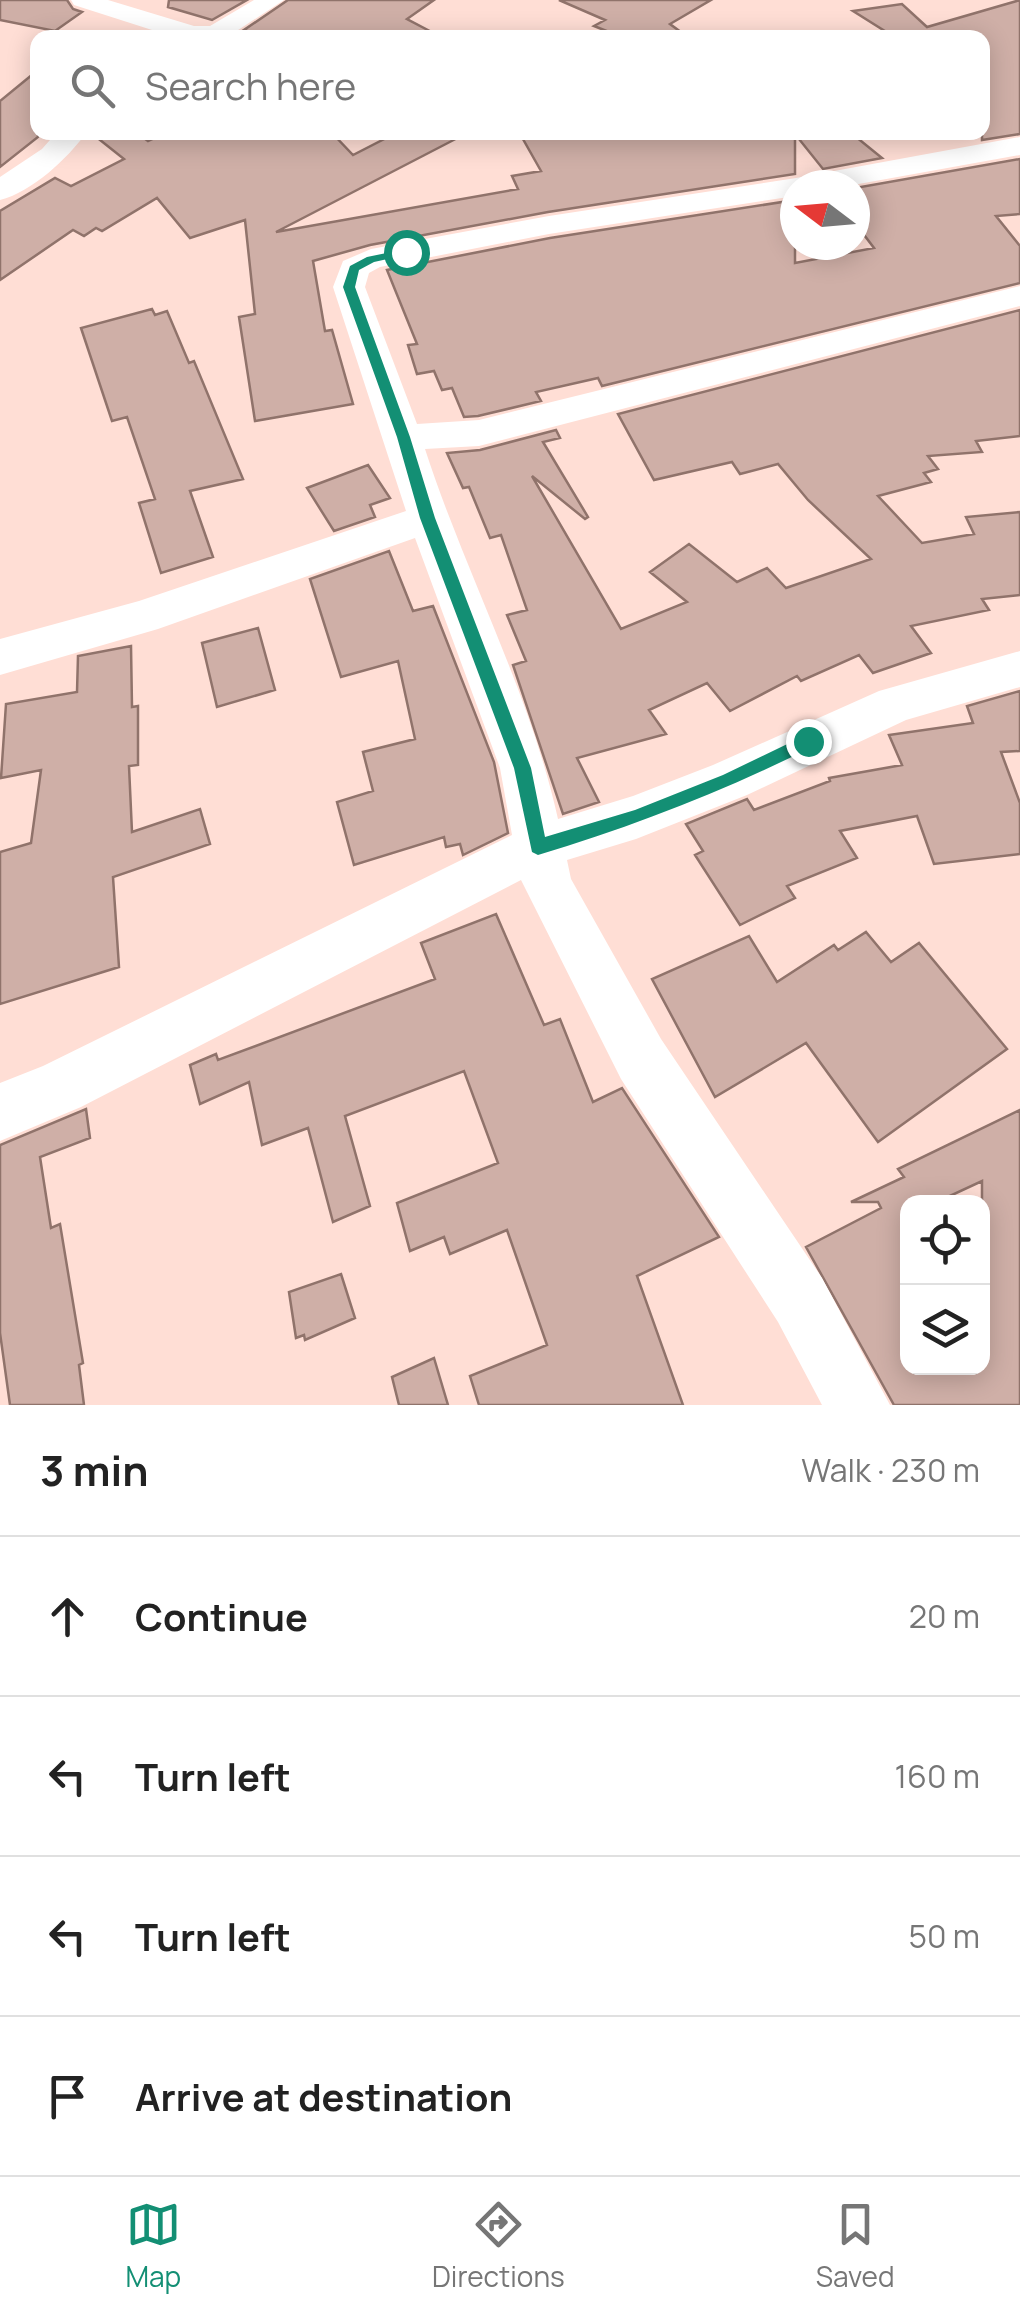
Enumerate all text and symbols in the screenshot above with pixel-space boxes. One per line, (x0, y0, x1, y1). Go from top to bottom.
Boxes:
search box (30, 30, 990, 140)
icon: search (65, 58, 120, 113)
text: Search here (145, 59, 356, 111)
north arrow (780, 170, 870, 260)
route start (384, 230, 430, 276)
route end (786, 719, 832, 765)
map controls (900, 1195, 990, 1375)
button: locate (900, 1195, 990, 1285)
button: layers (900, 1285, 990, 1375)
text: 3 min (40, 1441, 149, 1499)
text: Walk · 230 m (801, 1448, 980, 1492)
icon: ahead (40, 1589, 95, 1644)
text: Continue (135, 1590, 308, 1642)
text: 20 m (909, 1594, 980, 1638)
icon: left (40, 1749, 95, 1804)
text: Turn left (135, 1750, 291, 1802)
text: 160 m (895, 1754, 980, 1798)
icon: left (40, 1909, 95, 1964)
text: Turn left (135, 1910, 291, 1962)
text: 50 m (908, 1914, 980, 1958)
icon: arrive (40, 2069, 95, 2124)
text: Arrive at destination (135, 2070, 512, 2122)
tab: Map (125, 2197, 181, 2295)
tab: Directions (432, 2197, 565, 2295)
tab: Saved (816, 2197, 895, 2295)

